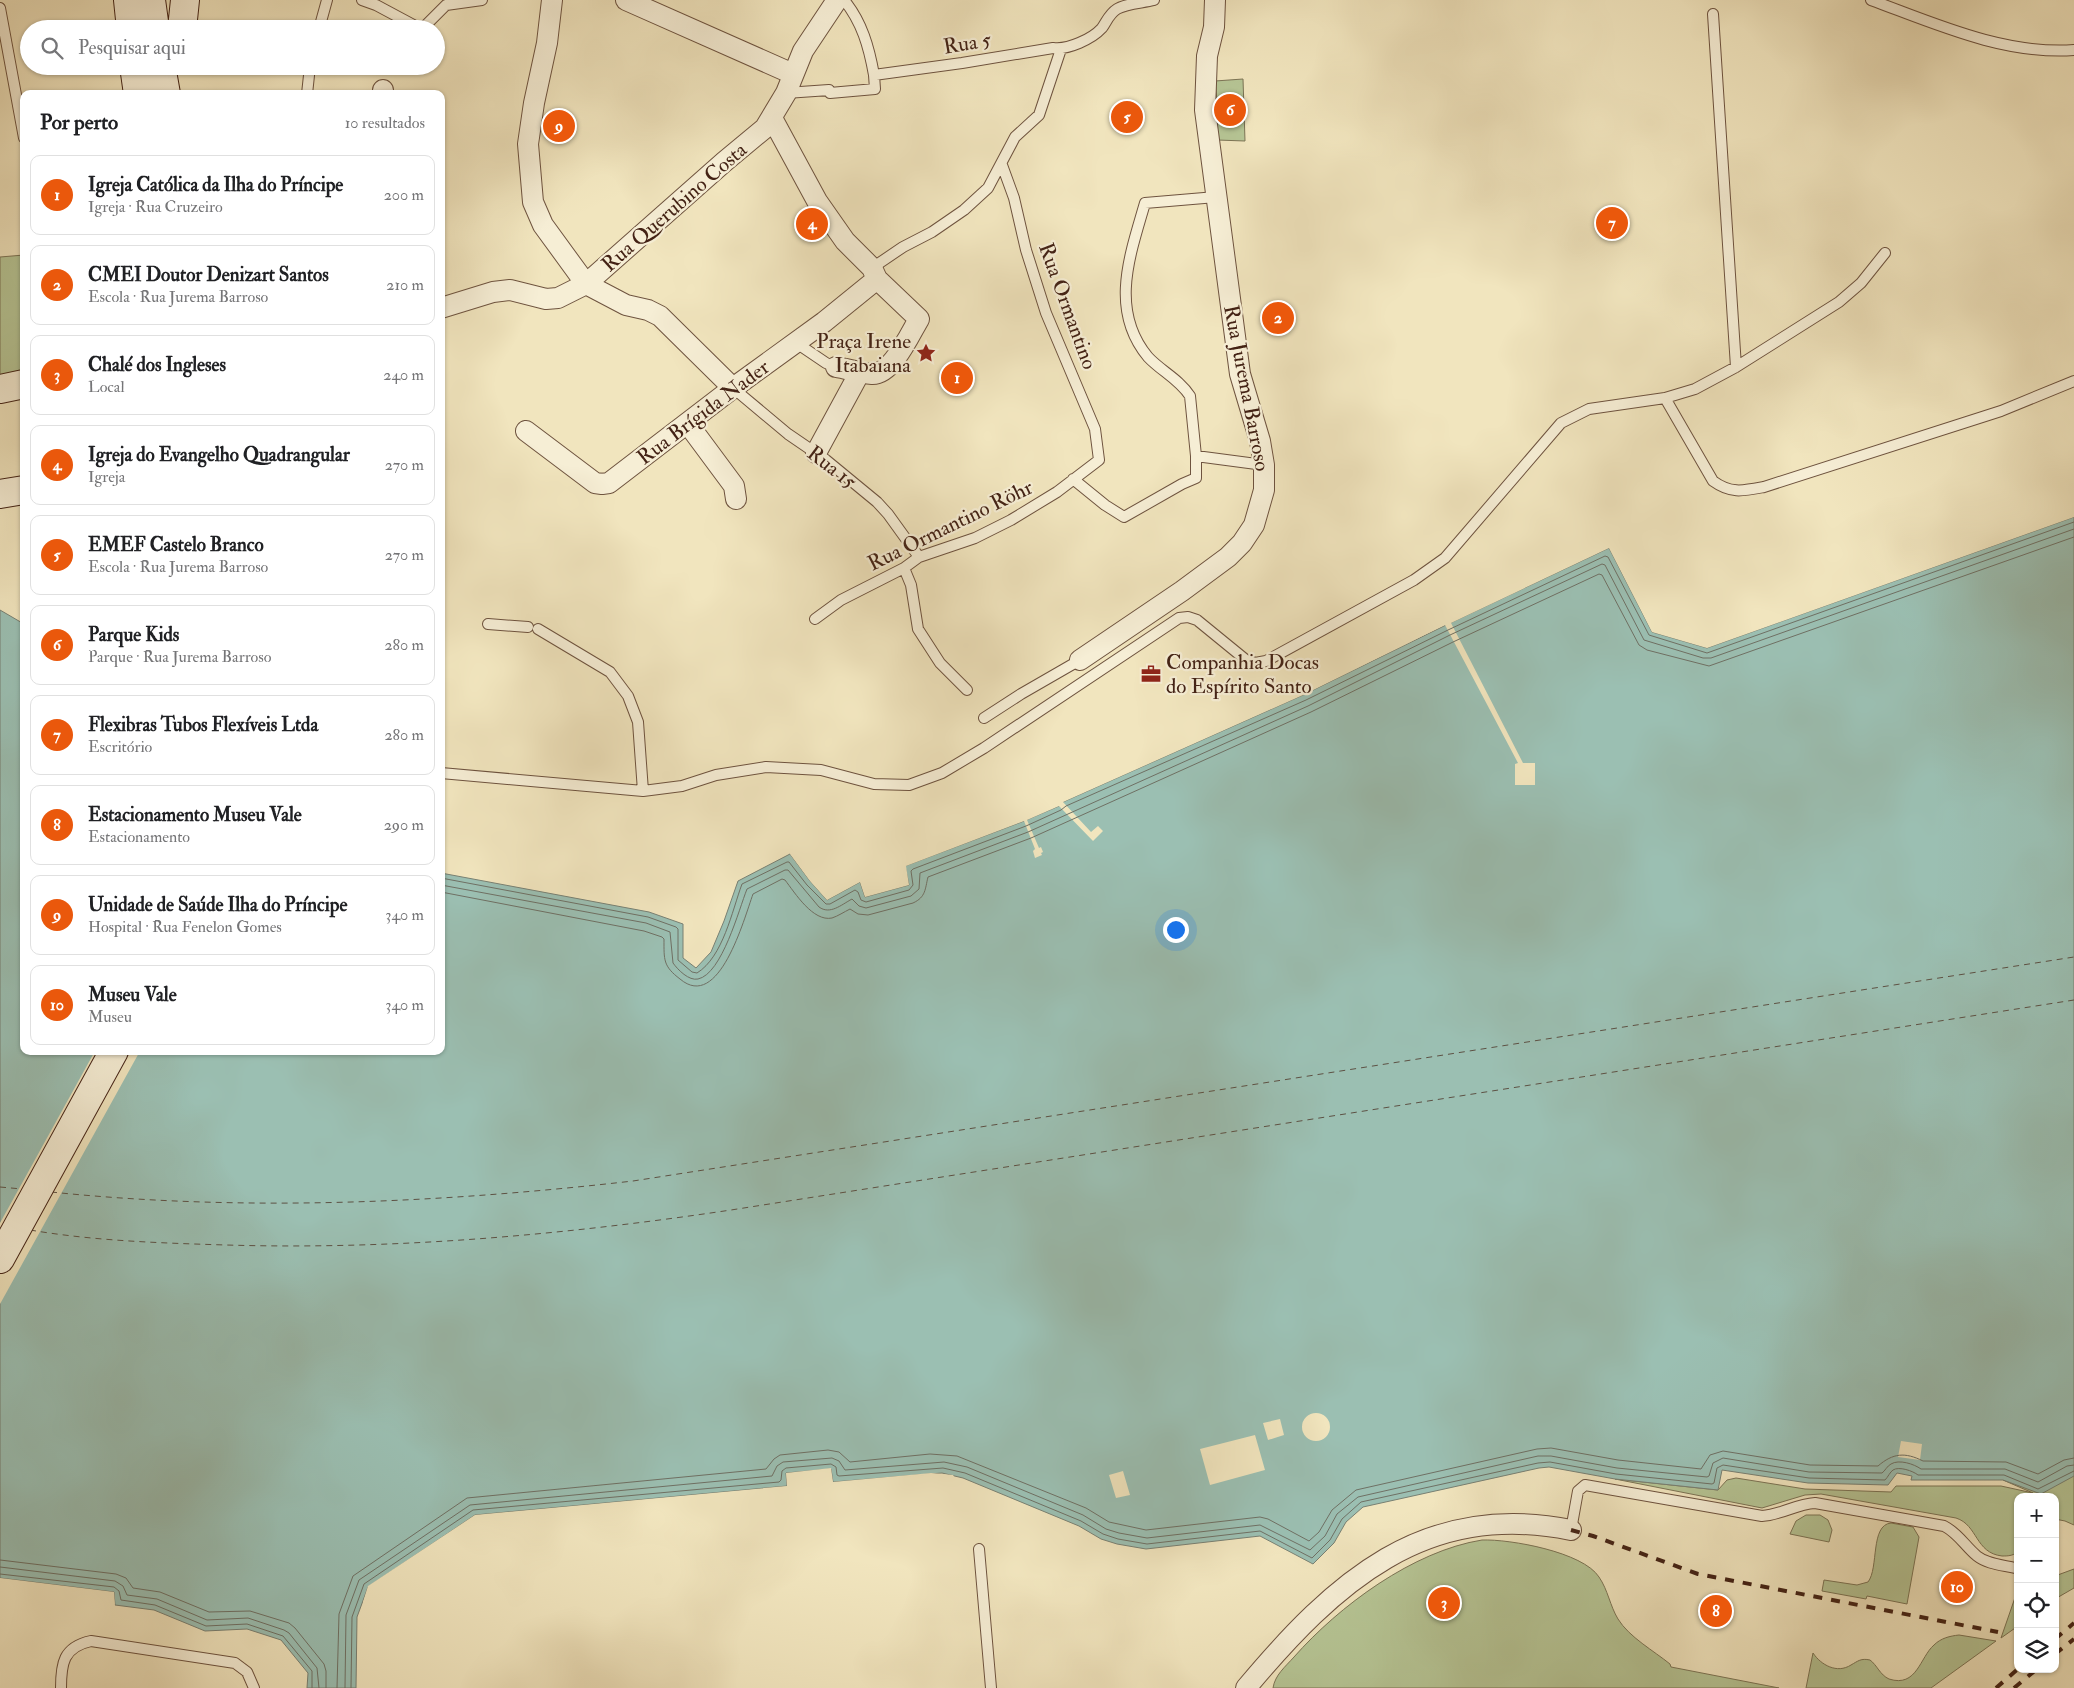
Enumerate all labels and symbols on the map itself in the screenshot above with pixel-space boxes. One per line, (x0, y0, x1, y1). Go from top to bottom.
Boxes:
street label: Rua 5 (941, 26, 994, 61)
pin: 6 (1214, 91, 1246, 129)
pin: 5 (1111, 98, 1143, 136)
pin: 9 (543, 107, 575, 145)
street label: Rua Querubino Costa (596, 137, 753, 278)
pin: 7 (1596, 204, 1628, 242)
pin: 4 (796, 205, 828, 243)
street label: Rua Ormantino (1032, 239, 1103, 373)
pin: 2 (1262, 299, 1294, 337)
street label: Rua Jurema Barroso (1217, 303, 1276, 474)
place label: Praça Irene Itabaiana (816, 328, 911, 379)
place icon: Praça Irene Itabaiana (915, 342, 937, 364)
street label: Rua Brígida Nader (632, 354, 775, 471)
pin: 1 (941, 359, 973, 397)
street label: Rua 15 (802, 440, 862, 496)
street label: Rua Ormantino Röhr (863, 474, 1037, 577)
place label: Companhia Docas do Espírito Santo (1166, 649, 1319, 700)
office icon: Companhia Docas do Espírito Santo (1140, 663, 1162, 685)
your location (1163, 917, 1189, 943)
pin: 10 (1941, 1568, 1973, 1606)
pin: 3 (1428, 1584, 1460, 1622)
pin: 8 (1700, 1592, 1732, 1630)

